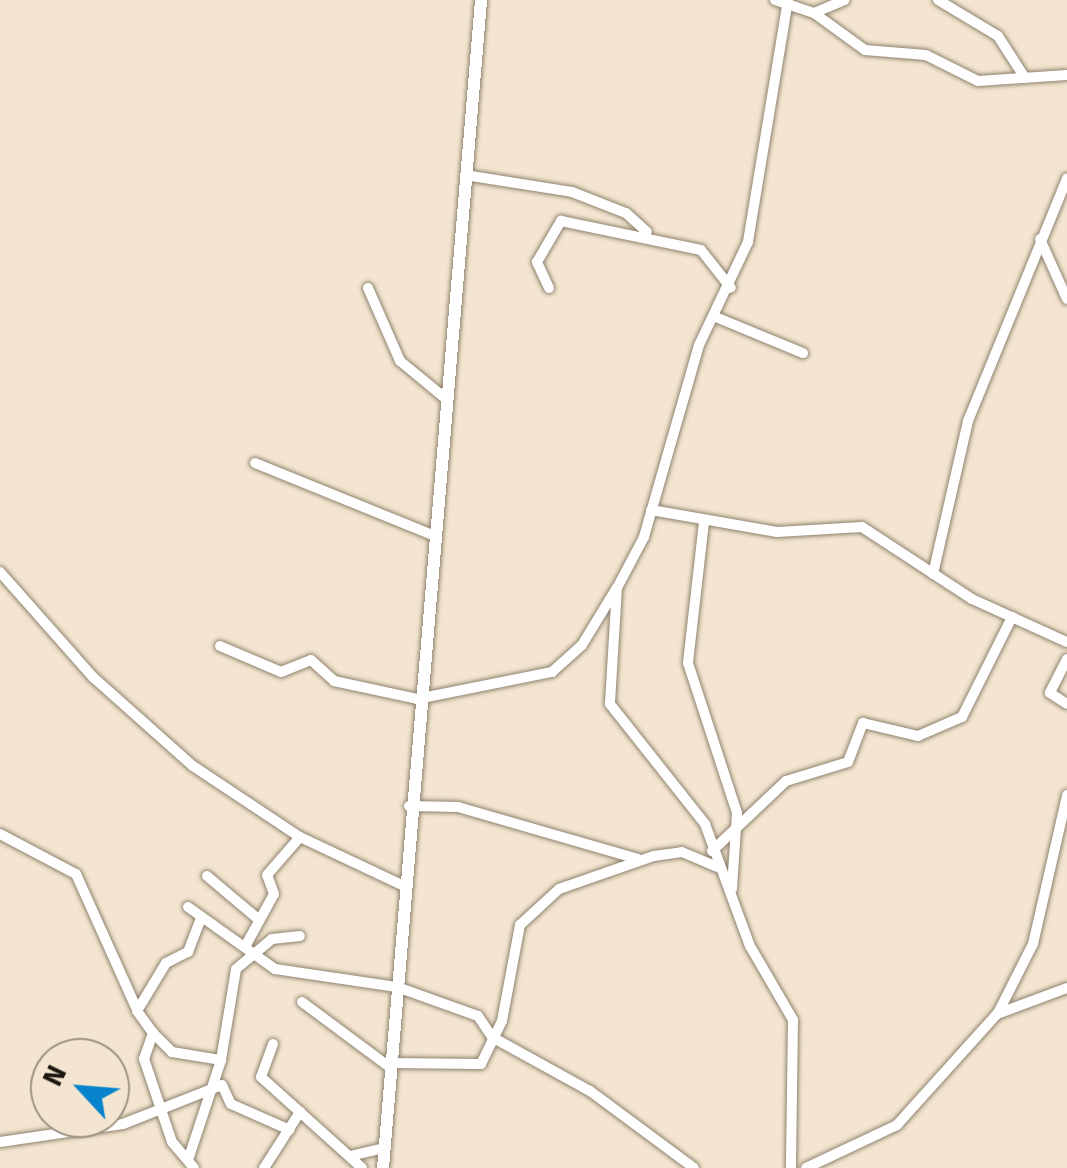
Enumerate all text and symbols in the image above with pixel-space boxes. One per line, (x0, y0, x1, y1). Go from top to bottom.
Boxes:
north arrow (30, 1038, 130, 1138)
text: N (35, 1060, 73, 1091)

